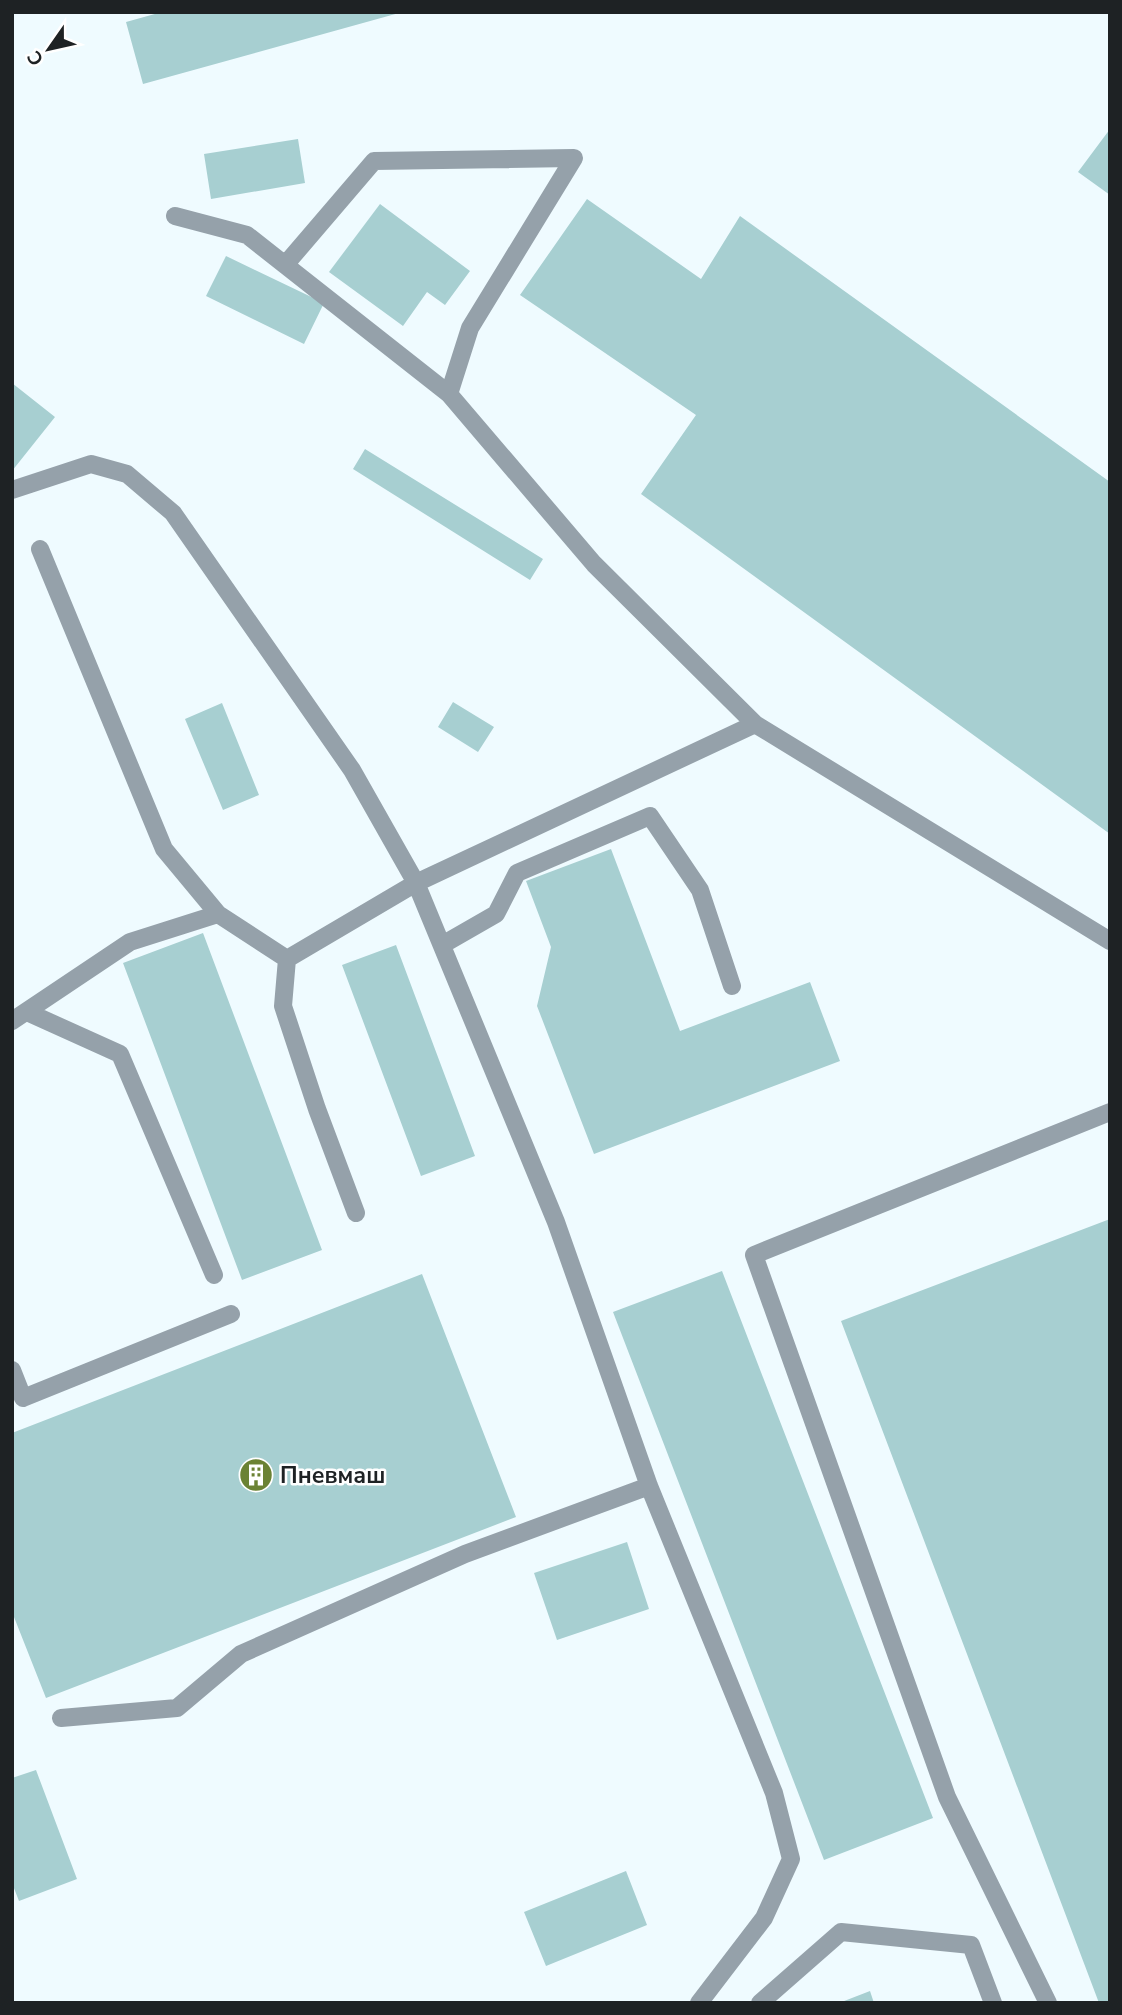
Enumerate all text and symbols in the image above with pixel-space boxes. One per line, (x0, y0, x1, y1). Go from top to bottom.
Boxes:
north arrow (14, 14, 84, 84)
text: С (21, 45, 50, 71)
building icon: Пневмаш (237, 1456, 275, 1494)
place label: Пневмаш (280, 1460, 385, 1491)

